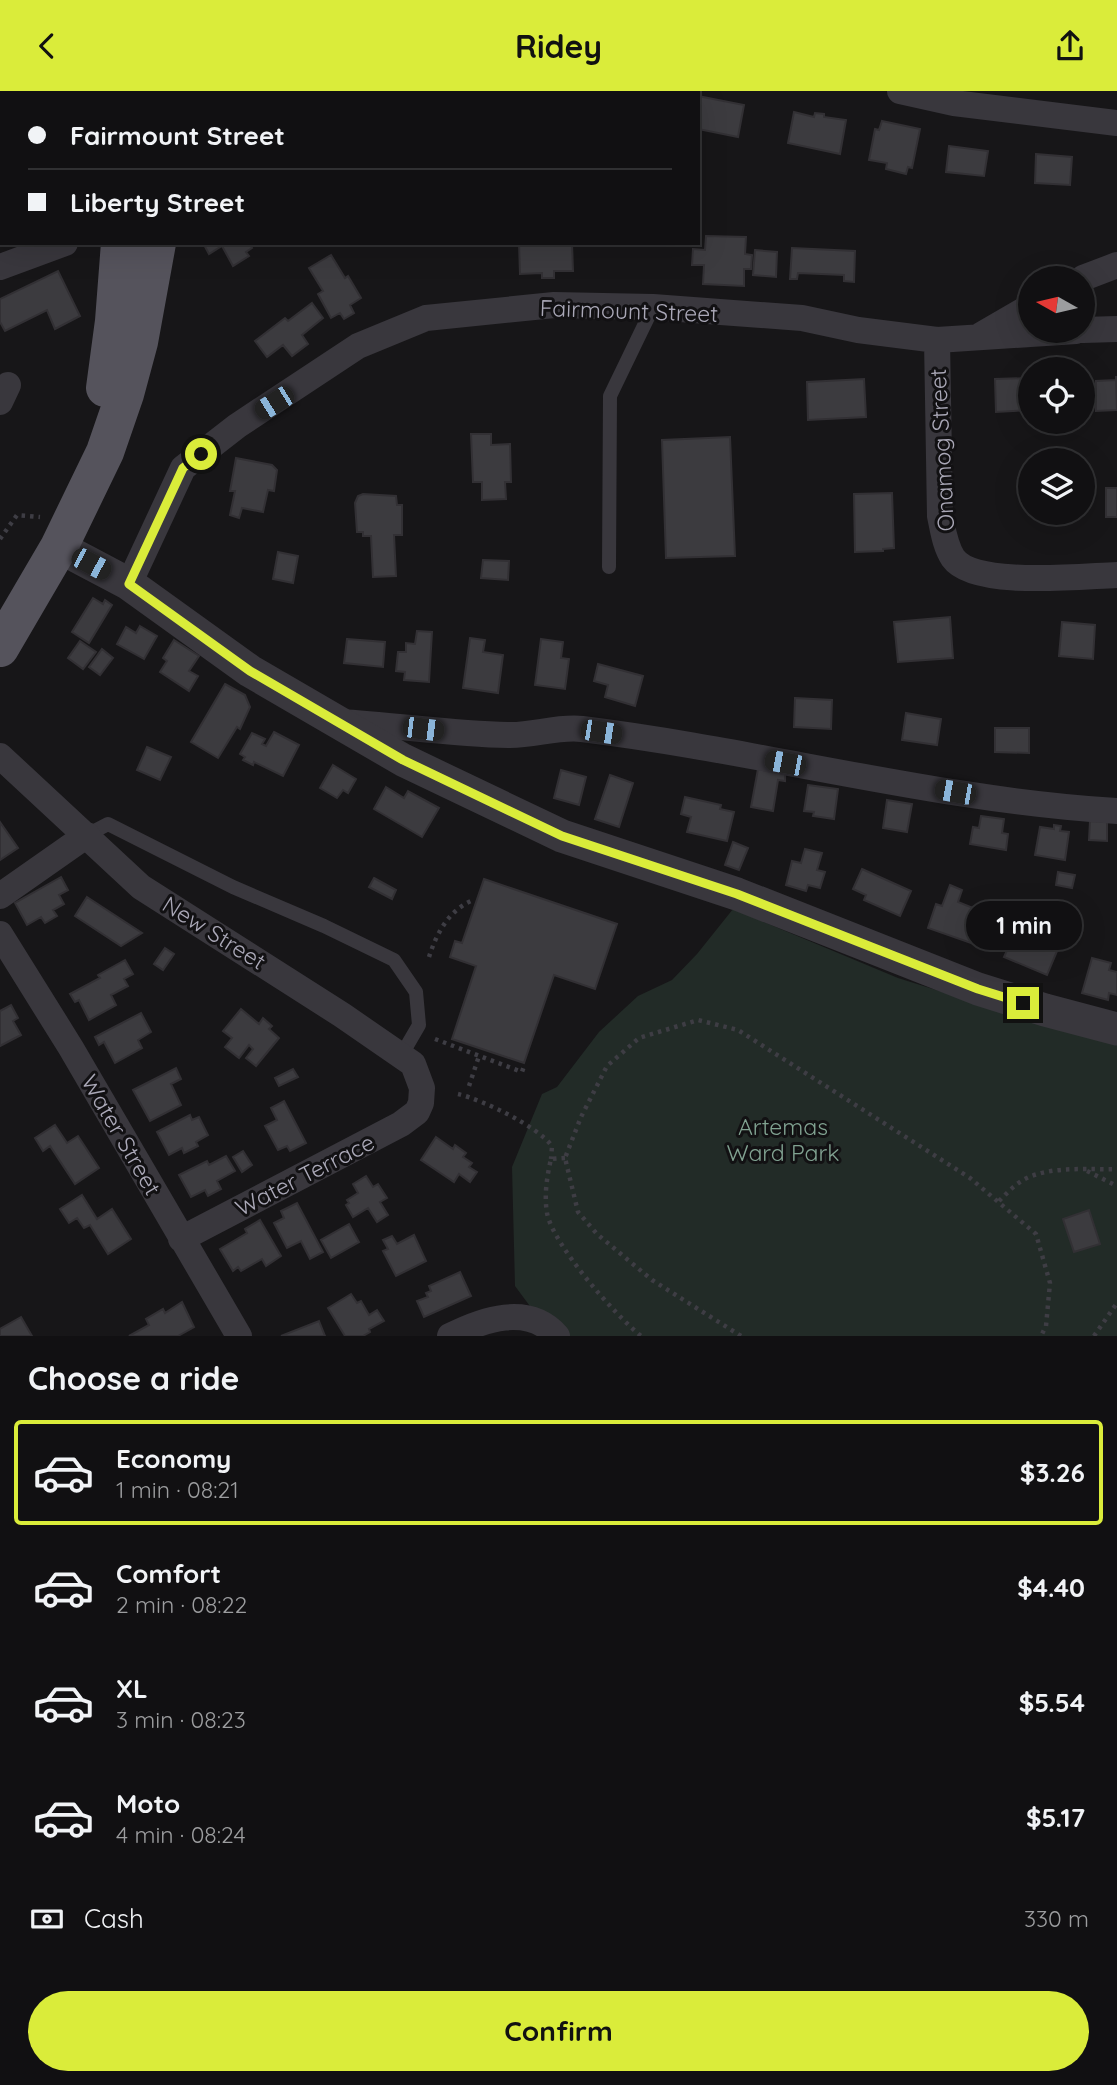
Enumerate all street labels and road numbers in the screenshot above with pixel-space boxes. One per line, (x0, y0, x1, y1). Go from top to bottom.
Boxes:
street label: Fairmount Street (539, 293, 719, 328)
street label: Onamog Street (923, 368, 960, 532)
street label: New Street (157, 889, 271, 976)
street label: Water Street (75, 1069, 168, 1200)
street label: Water Terrace (230, 1127, 379, 1222)

